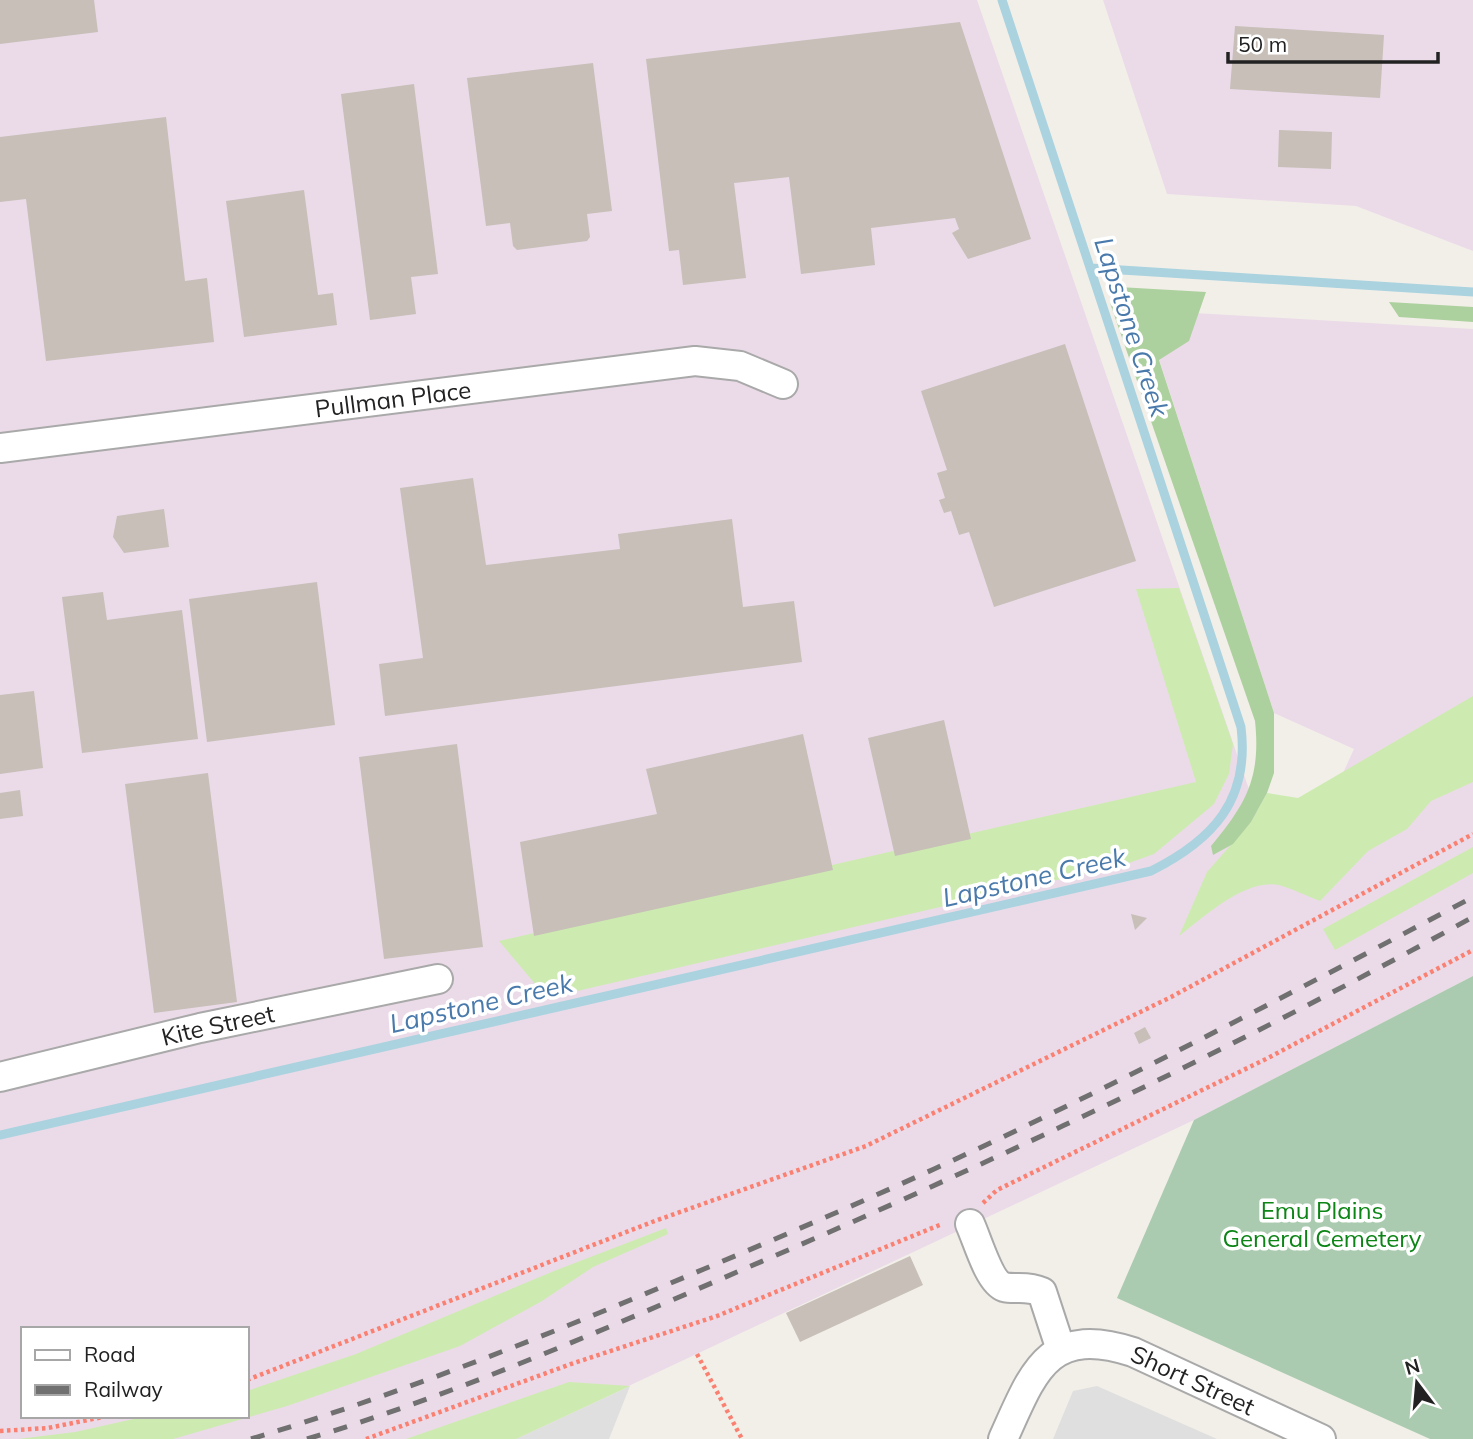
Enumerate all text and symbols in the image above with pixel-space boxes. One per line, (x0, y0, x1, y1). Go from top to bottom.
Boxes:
scale bar (1228, 21, 1438, 65)
text: 50 m (1238, 31, 1287, 57)
water label: Lapstone Creek (1087, 233, 1177, 422)
street label: Pullman Place (313, 374, 473, 423)
water label: Lapstone Creek (939, 840, 1129, 914)
water label: Lapstone Creek (386, 966, 576, 1040)
street label: Kite Street (158, 998, 277, 1052)
park label: Emu Plains General Cemetery (1223, 1195, 1422, 1253)
legend (21, 1327, 248, 1418)
street label: Short Street (1126, 1338, 1260, 1421)
text: Road (84, 1341, 135, 1367)
north arrow (1382, 1348, 1452, 1418)
text: N (1402, 1353, 1423, 1380)
text: Railway (84, 1376, 163, 1402)

